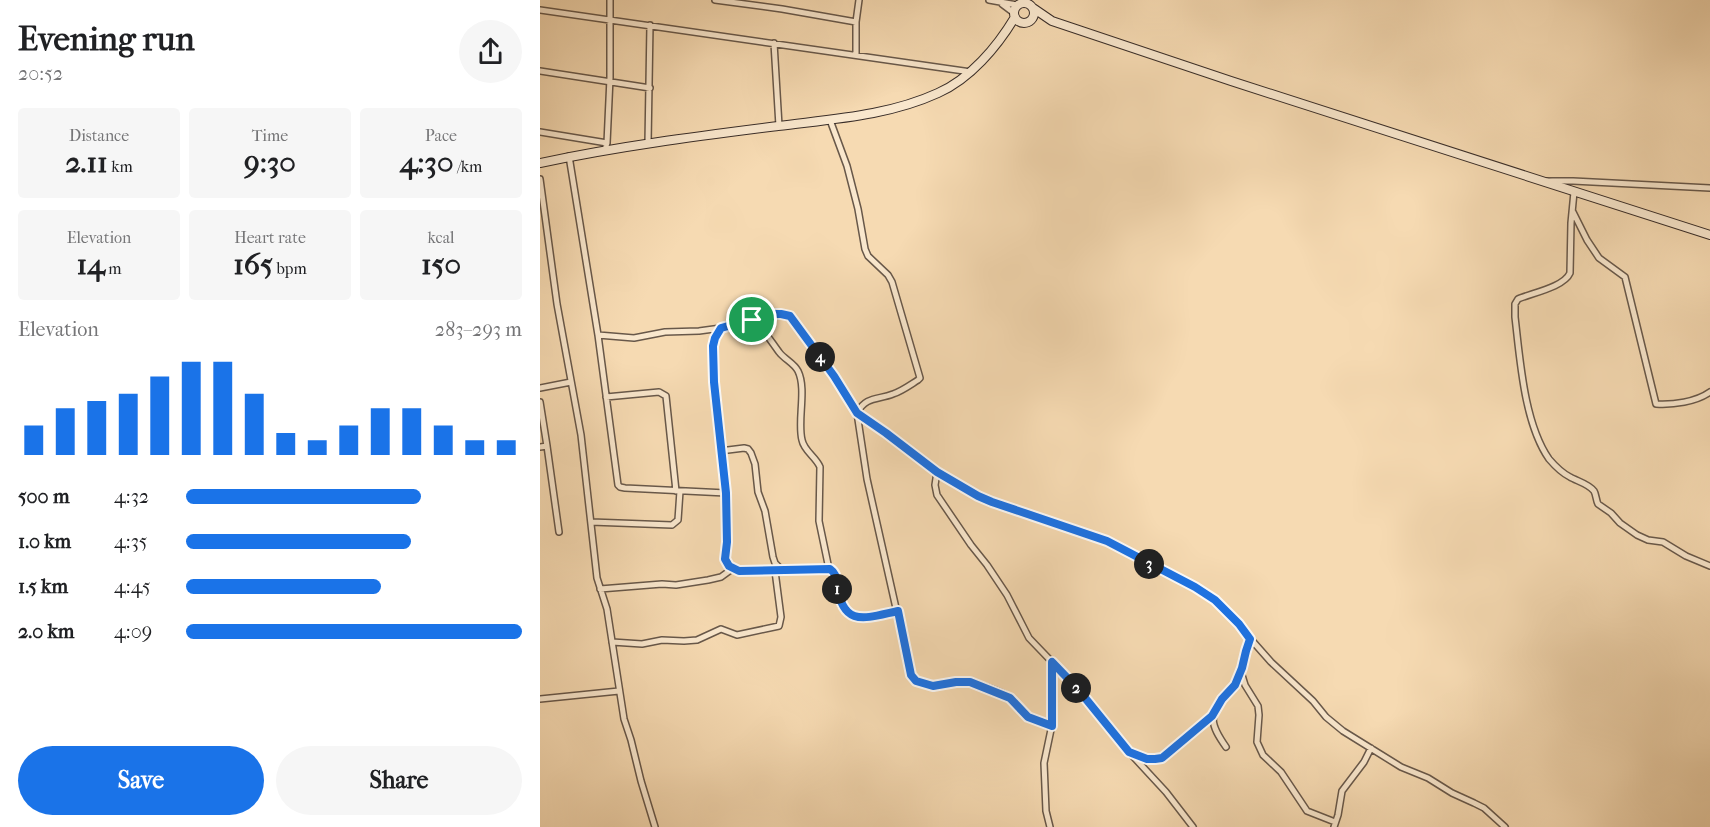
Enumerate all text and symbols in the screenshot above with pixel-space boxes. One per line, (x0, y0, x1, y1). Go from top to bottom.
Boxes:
text: Evening run (18, 20, 195, 59)
button: share (459, 20, 522, 83)
text: 20:52 (18, 62, 63, 85)
text: Distance (69, 126, 129, 145)
text: Time (252, 126, 288, 145)
text: Pace (425, 126, 457, 145)
text: 2.11 (65, 145, 108, 180)
text: 9:30 (244, 145, 296, 180)
text: 4:30 (400, 145, 453, 180)
text: km (108, 157, 133, 176)
text: /km (453, 157, 482, 176)
text: Elevation (67, 228, 131, 247)
text: Heart rate (234, 228, 306, 247)
text: kcal (428, 228, 454, 247)
text: 14 (76, 247, 105, 282)
text: 165 (233, 247, 273, 282)
text: 150 (421, 247, 461, 282)
text: m (105, 259, 122, 278)
text: bpm (273, 259, 307, 278)
pin (726, 294, 777, 345)
icon: arrive (735, 303, 768, 336)
text: Elevation (18, 318, 99, 341)
text: 283–293 m (435, 318, 522, 341)
pin: 4 (805, 342, 835, 372)
text: 4 (815, 347, 825, 366)
text: 500 m (18, 485, 70, 508)
text: 4:32 (114, 485, 149, 508)
text: 1.0 km (18, 530, 71, 553)
text: 4:35 (114, 530, 148, 553)
pin: 3 (1134, 549, 1164, 579)
text: 3 (1146, 554, 1152, 573)
pin: 1 (822, 574, 852, 604)
text: 1.5 km (18, 575, 68, 598)
text: 4:45 (114, 575, 151, 598)
text: 1 (834, 579, 840, 598)
text: 2.0 km (18, 620, 74, 643)
text: 4:09 (114, 620, 152, 643)
pin: 2 (1061, 673, 1091, 703)
text: 2 (1072, 678, 1080, 697)
button: Save (18, 746, 264, 815)
button: Share (276, 746, 522, 815)

